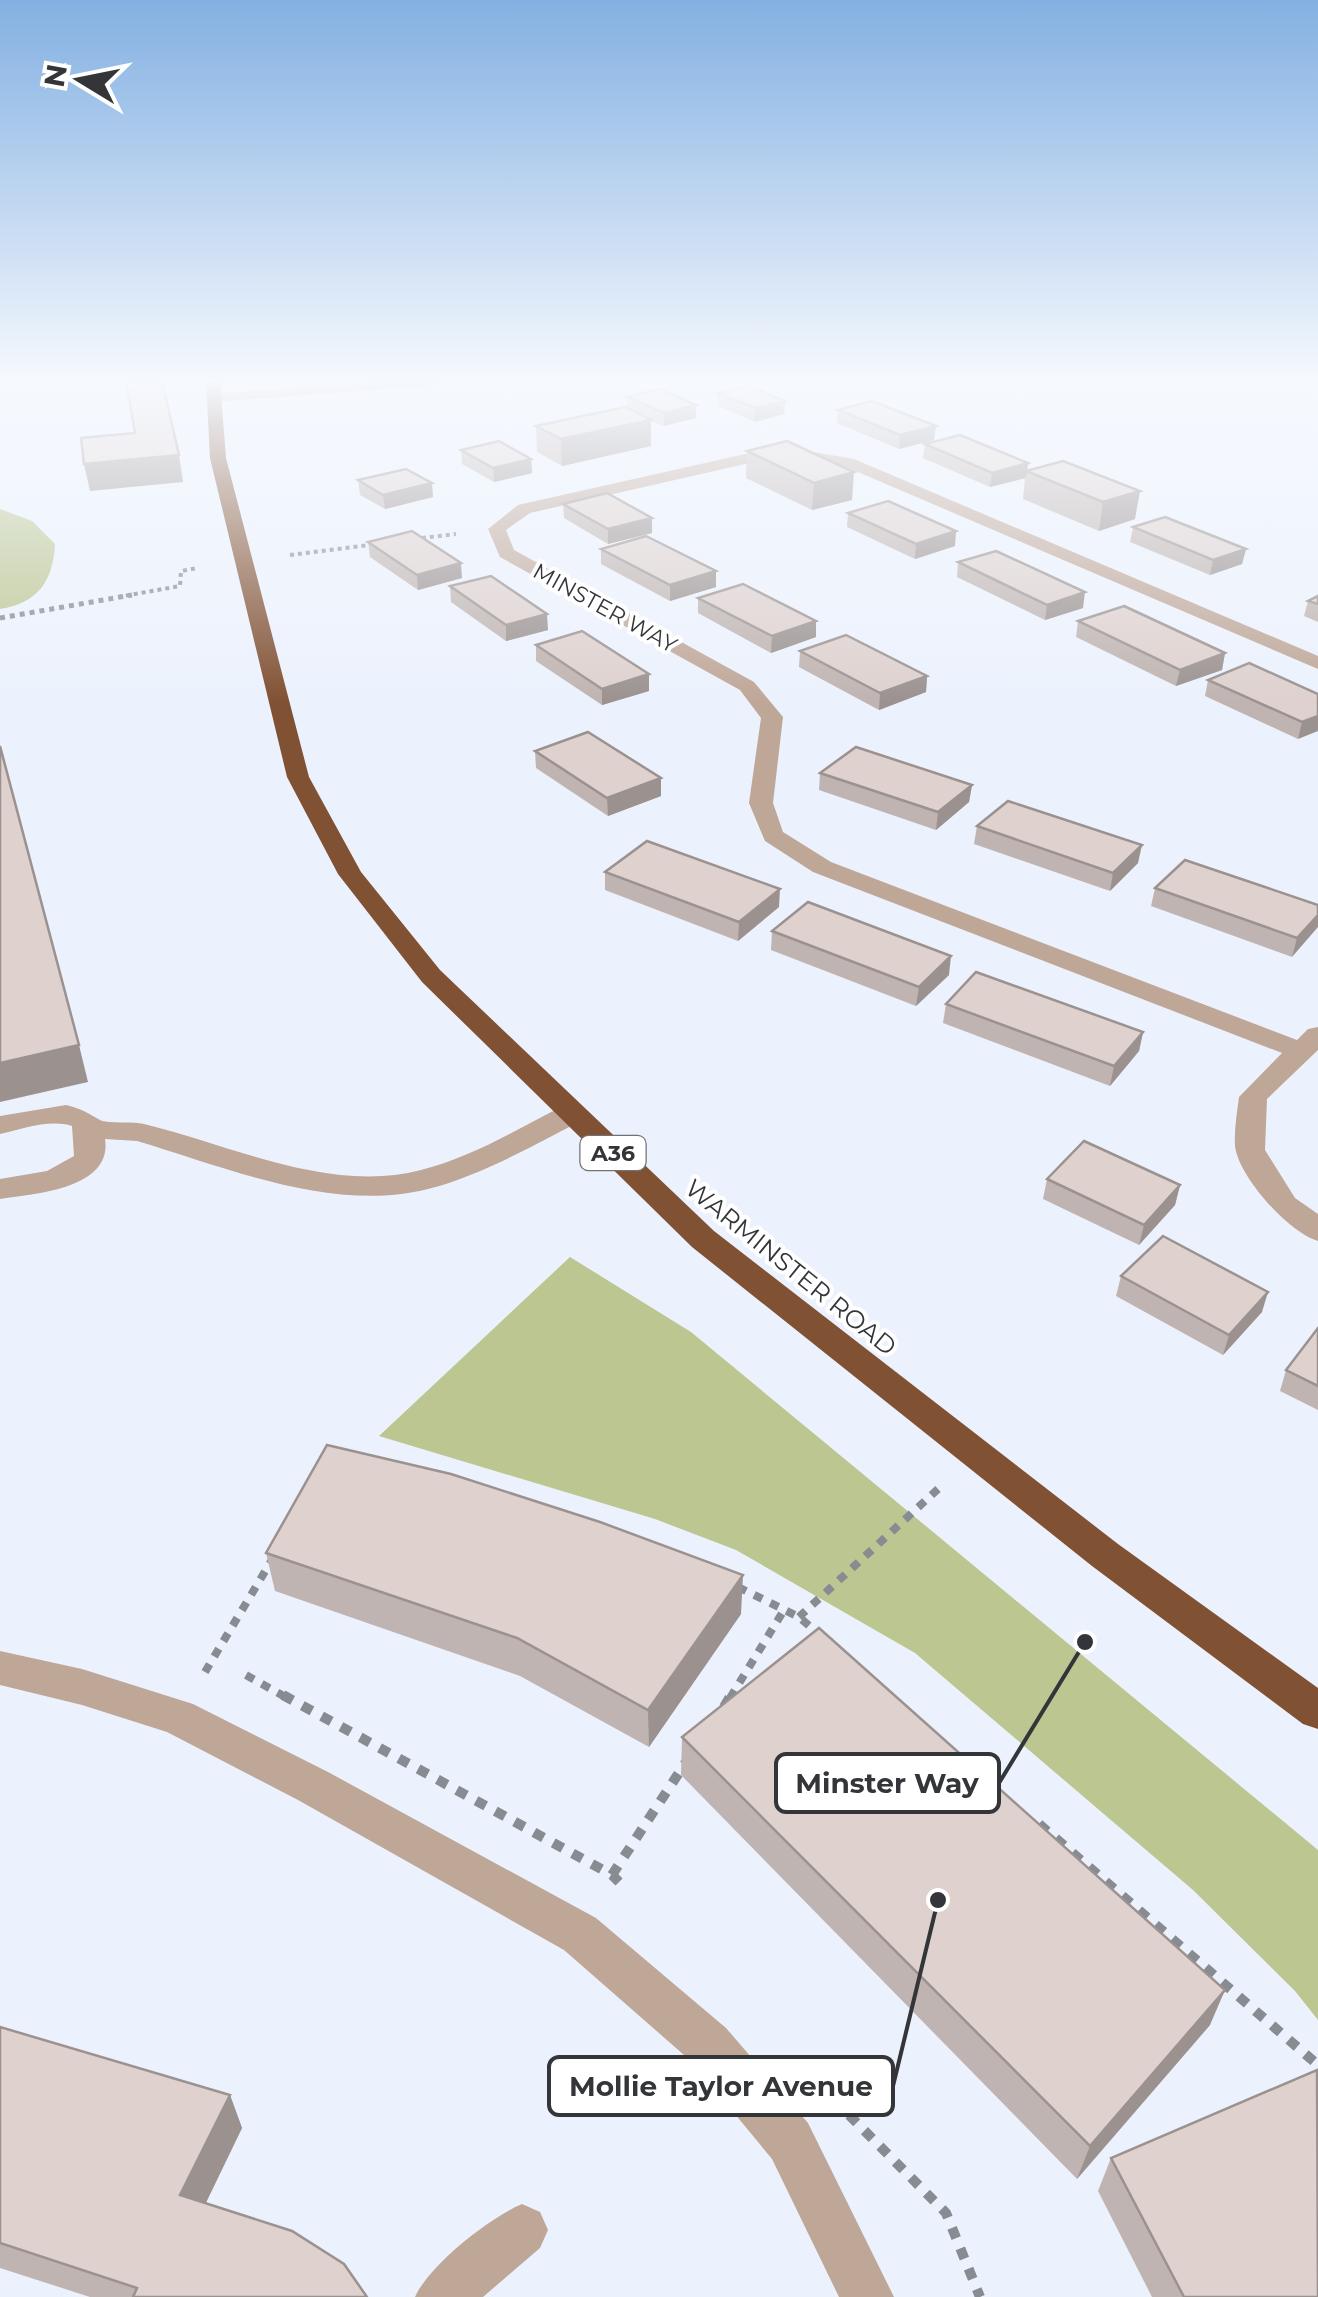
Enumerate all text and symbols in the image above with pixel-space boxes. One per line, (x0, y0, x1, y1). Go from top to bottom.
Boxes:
north arrow (30, 30, 130, 130)
text: N (37, 62, 74, 90)
street label: MINSTER WAY (528, 557, 682, 659)
road number: A36 (580, 1136, 646, 1170)
street label: WARMINSTER ROAD (679, 1173, 903, 1361)
callout: Minster Way (776, 1754, 999, 1812)
text: Minster Way (795, 1766, 979, 1800)
callout: Mollie Taylor Avenue (549, 2057, 893, 2115)
text: Mollie Taylor Avenue (569, 2069, 873, 2103)

